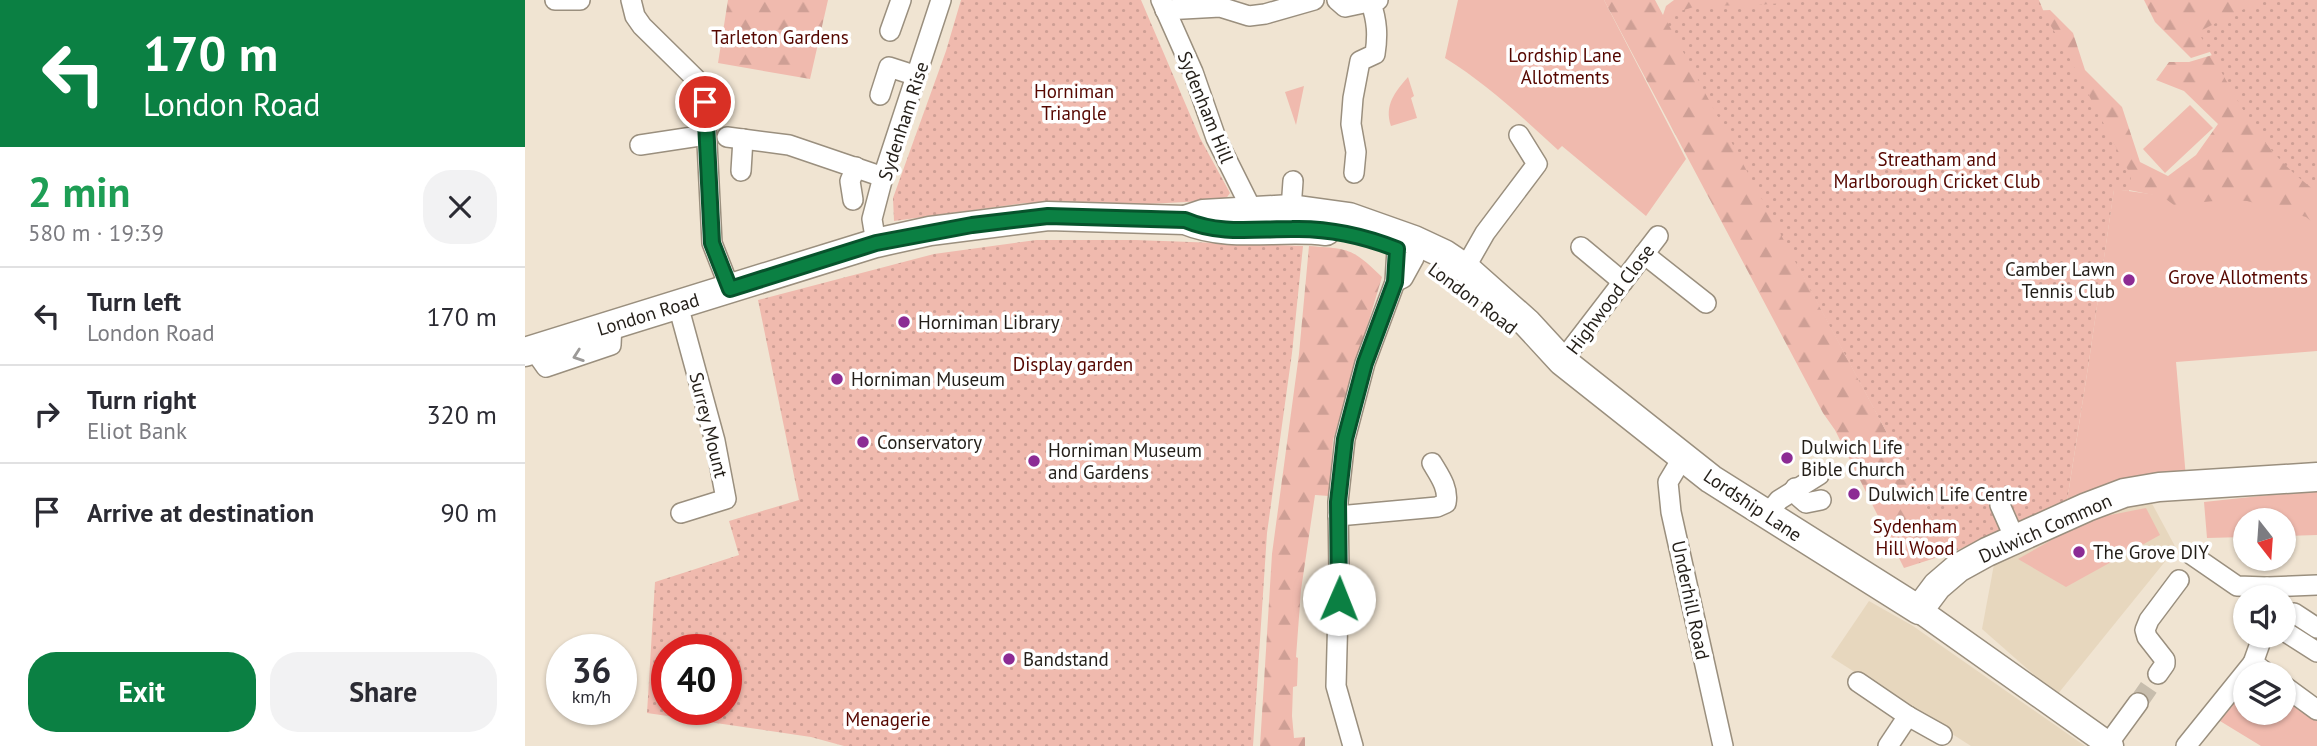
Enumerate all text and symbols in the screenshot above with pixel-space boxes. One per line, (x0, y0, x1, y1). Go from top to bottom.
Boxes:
text: 170 m (143, 21, 278, 85)
park label: Tarleton Gardens (711, 25, 849, 49)
icon: left (28, 28, 119, 119)
park label: Lordship Lane Allotments (1508, 43, 1622, 89)
street label: Sydenham Hill (1173, 48, 1239, 167)
street label: Sydenham Rise (872, 59, 934, 183)
pin (675, 72, 735, 132)
park label: Horniman Triangle (1034, 79, 1114, 125)
text: London Road (143, 83, 320, 125)
icon: arrive (686, 83, 724, 121)
park label: Streatham and Marlborough Cricket Club (1833, 147, 2041, 193)
text: 2 min (28, 164, 130, 219)
button: close (423, 170, 497, 244)
text: 580 m · 19:39 (28, 218, 164, 247)
street label: Highwood Close (1561, 239, 1659, 359)
street label: London Road (1424, 257, 1522, 339)
place label: Camber Lawn Tennis Club (2005, 257, 2115, 303)
park label: Grove Allotments (2168, 265, 2308, 289)
marker: Camber Lawn Tennis Club (2121, 272, 2137, 288)
text: Turn left (87, 285, 181, 318)
street label: London Road (594, 287, 702, 341)
icon: left (28, 297, 66, 335)
text: 170 m (426, 300, 497, 333)
place label: Horniman Library (918, 310, 1060, 334)
marker: Horniman Library (896, 314, 912, 330)
text: London Road (87, 318, 215, 347)
one-way arrow (573, 348, 585, 362)
park label: Display garden (1013, 352, 1133, 376)
place label: Horniman Museum (851, 367, 1005, 391)
street label: Surrey Mount (684, 370, 734, 481)
marker: Horniman Museum (829, 371, 845, 387)
text: Turn right (87, 383, 196, 416)
icon: right (28, 395, 66, 433)
text: 320 m (426, 398, 497, 431)
text: Eliot Bank (87, 416, 187, 445)
place label: Conservatory (877, 430, 982, 454)
marker: Conservatory (855, 434, 871, 450)
place label: Dulwich Life Bible Church (1801, 435, 1905, 481)
place label: Horniman Museum and Gardens (1048, 438, 1202, 484)
marker: Dulwich Life Bible Church (1779, 450, 1795, 466)
marker: Horniman Museum and Gardens (1026, 453, 1042, 469)
street label: Lordship Lane (1699, 463, 1807, 547)
place label: Dulwich Life Centre (1868, 482, 2028, 506)
marker: Dulwich Life Centre (1846, 486, 1862, 502)
street label: Dulwich Common (1975, 488, 2115, 568)
icon: arrive (28, 493, 66, 531)
text: Arrive at destination (87, 496, 314, 529)
text: 90 m (441, 496, 497, 529)
north arrow (2233, 508, 2296, 570)
map controls (2233, 508, 2296, 725)
park label: Sydenham Hill Wood (1873, 514, 1957, 560)
street label: Underhill Road (1667, 538, 1715, 662)
place label: The Grove DIY (2093, 540, 2209, 564)
marker: The Grove DIY (2071, 544, 2087, 560)
position arrow (1302, 562, 1376, 636)
button: sound (2233, 585, 2296, 648)
speed limit sign: 40 (651, 634, 742, 725)
text: 36 (572, 647, 611, 693)
place label: Bandstand (1023, 647, 1109, 671)
marker: Bandstand (1001, 651, 1017, 667)
button: Exit (28, 652, 256, 732)
button: Share (270, 652, 497, 732)
button: layers (2233, 662, 2296, 725)
text: km/h (572, 685, 611, 708)
park label: Menagerie (845, 707, 931, 731)

